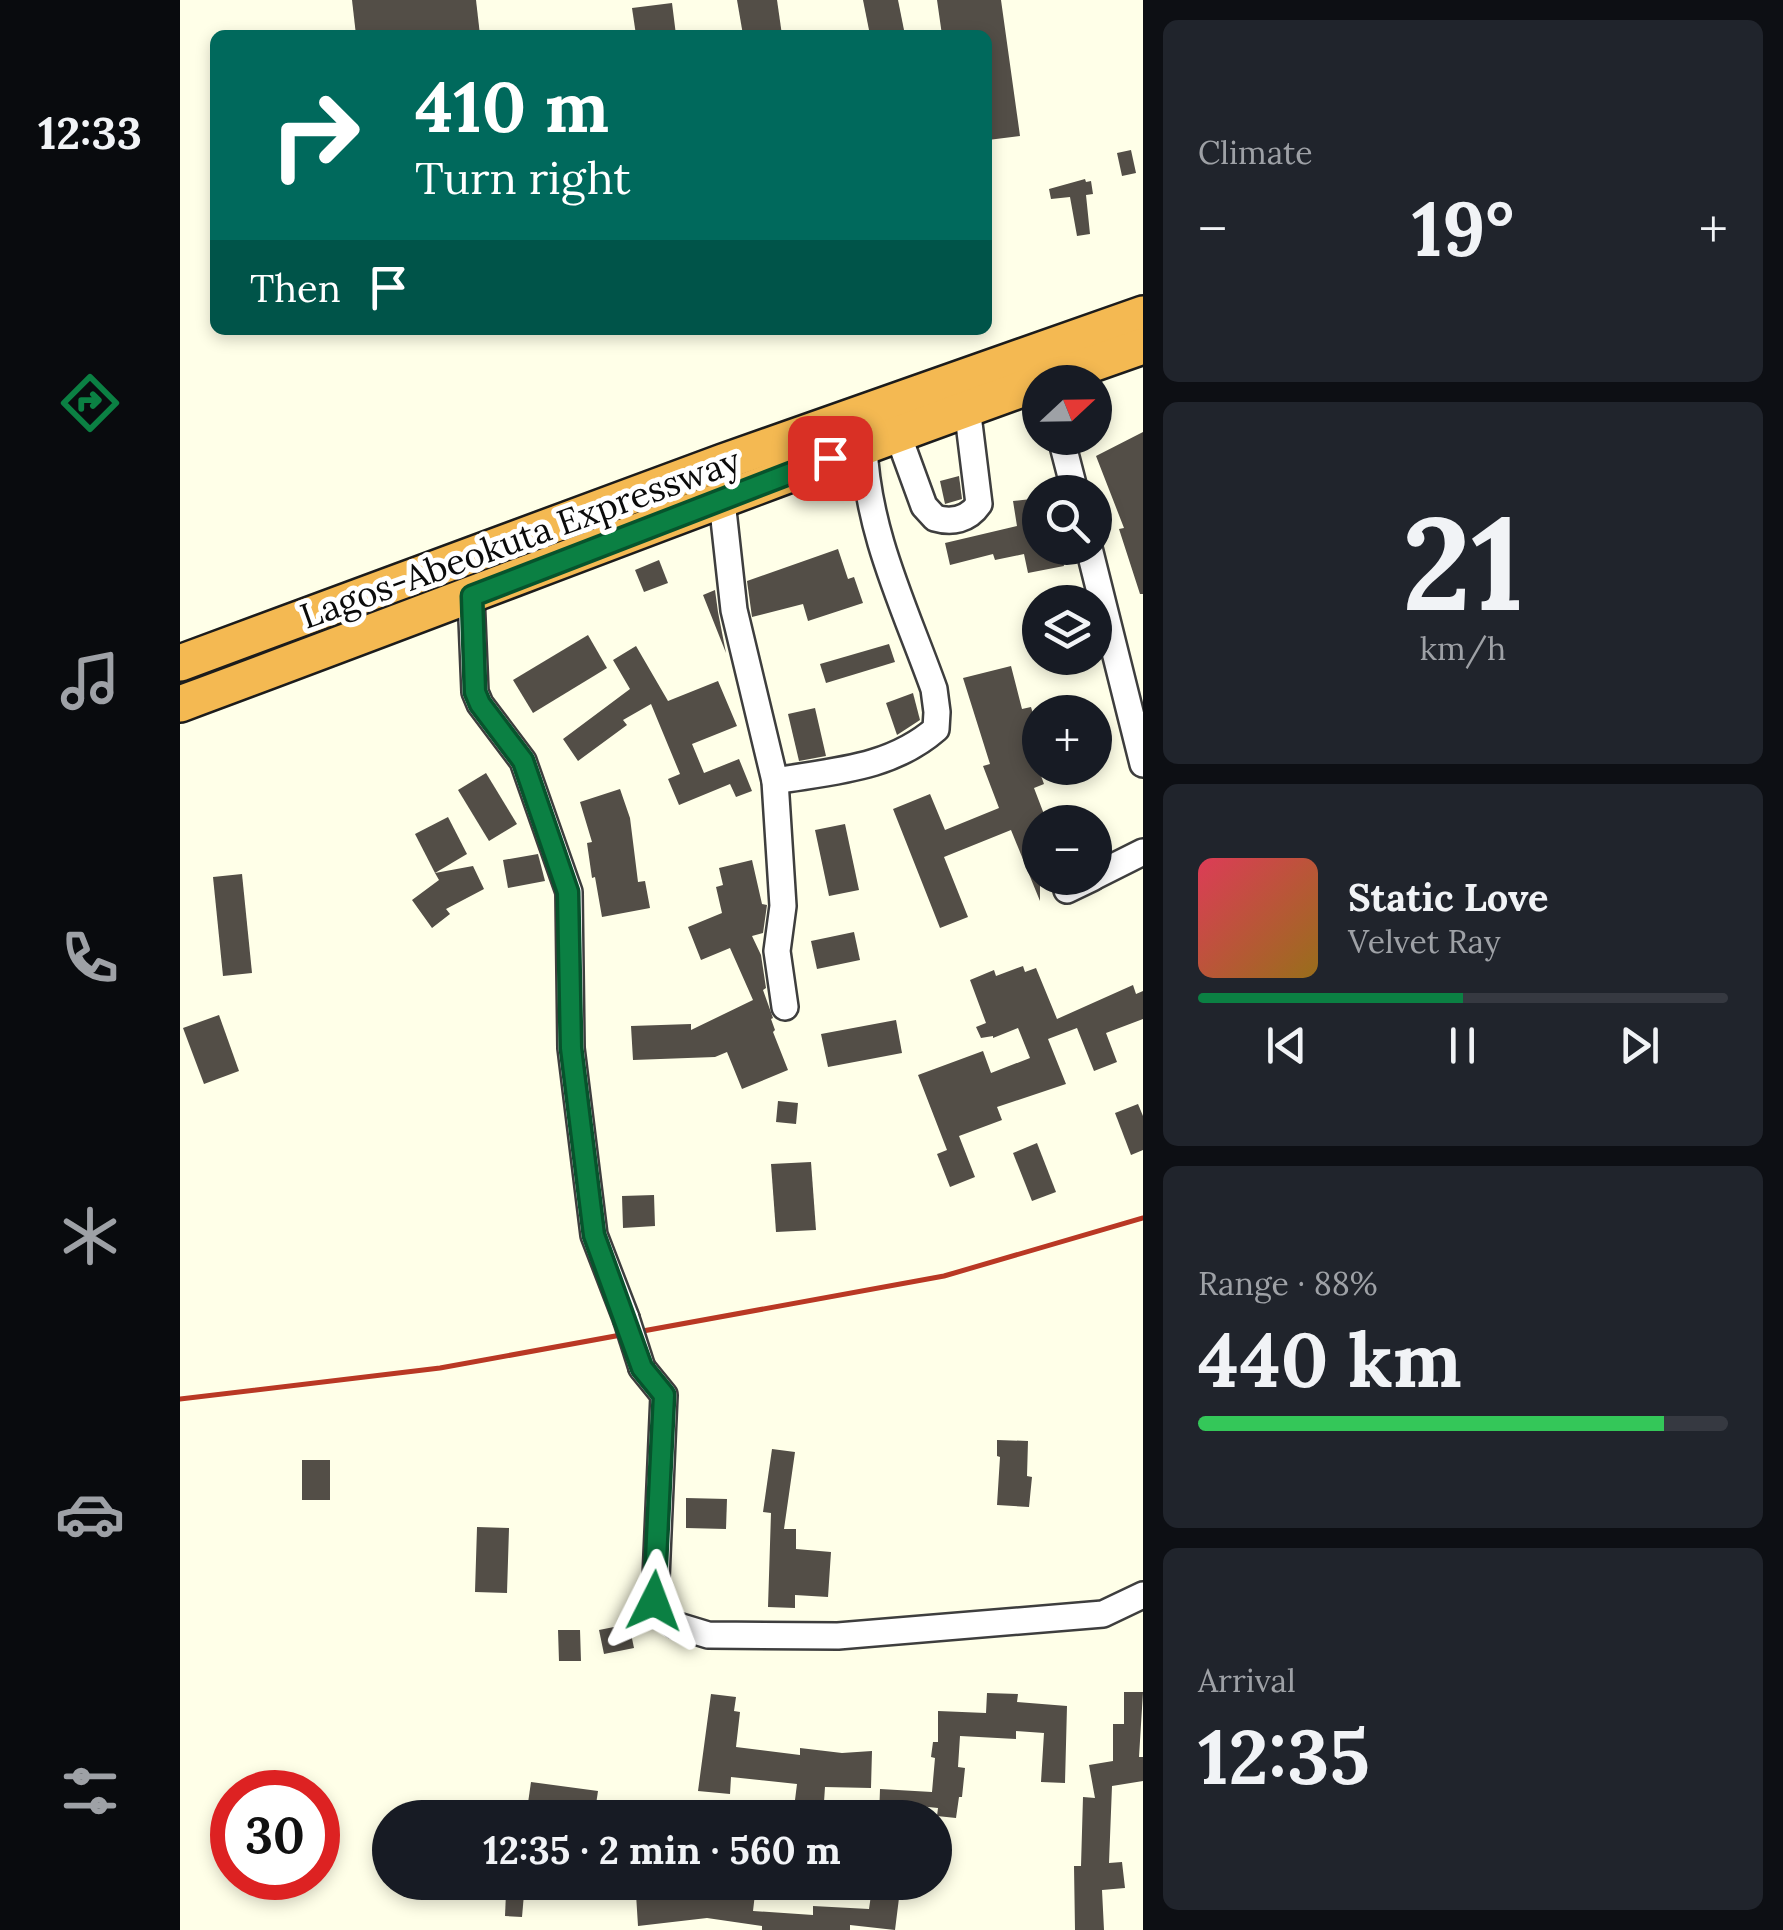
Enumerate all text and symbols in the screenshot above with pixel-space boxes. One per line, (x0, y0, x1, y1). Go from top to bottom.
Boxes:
text: 410 m (415, 62, 609, 151)
icon: right (250, 70, 380, 200)
text: 12:33 (38, 104, 142, 161)
text: Climate (1198, 132, 1313, 173)
text: Turn right (415, 149, 631, 206)
text: 19° (1412, 181, 1514, 277)
text: − (1198, 194, 1227, 264)
text: + (1699, 194, 1728, 264)
icon: arrive (361, 260, 416, 315)
text: Then (250, 264, 341, 312)
north arrow (1022, 365, 1112, 455)
map controls (1022, 365, 1112, 895)
icon: directions (55, 368, 125, 438)
pin (788, 416, 873, 501)
icon: arrive (803, 431, 858, 486)
street label: Lagos-Abeokuta Expressway (294, 437, 747, 639)
button: search (1022, 475, 1112, 565)
text: 21 (1402, 479, 1524, 646)
button: layers (1022, 585, 1112, 675)
text: km/h (1420, 628, 1506, 669)
icon: music (55, 646, 125, 716)
button: + (1022, 695, 1112, 785)
button: − (1022, 805, 1112, 895)
text: Static Love (1348, 873, 1548, 921)
text: Velvet Ray (1348, 921, 1501, 962)
icon: phone (55, 923, 125, 993)
icon: previous (1259, 1018, 1314, 1073)
icon: pause (1435, 1018, 1490, 1073)
icon: next (1612, 1018, 1667, 1073)
icon: climate (55, 1201, 125, 1271)
text: Range · 88% (1198, 1263, 1378, 1304)
text: 440 km (1198, 1312, 1462, 1408)
icon: car (55, 1479, 125, 1549)
position arrow (602, 1549, 706, 1653)
text: Arrival (1198, 1660, 1296, 1701)
text: 12:35 (1198, 1709, 1370, 1805)
icon: filters (55, 1756, 125, 1826)
speed limit sign: 30 (210, 1770, 340, 1900)
text: 12:35 · 2 min · 560 m (483, 1826, 841, 1874)

